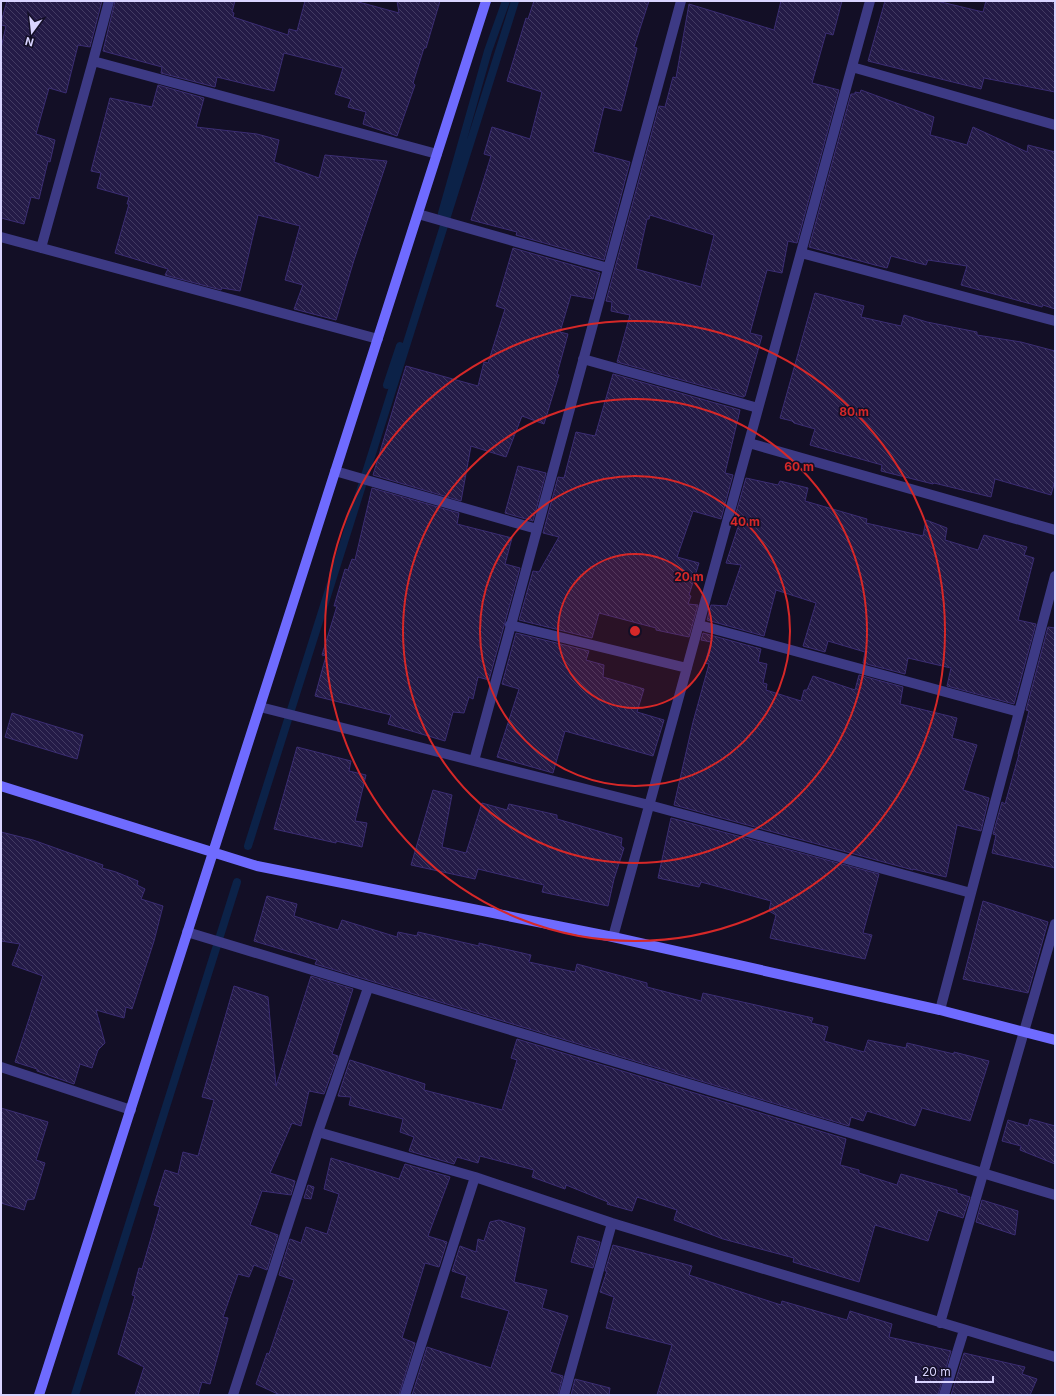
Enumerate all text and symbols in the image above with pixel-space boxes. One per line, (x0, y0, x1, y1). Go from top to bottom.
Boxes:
north arrow (12, 12, 52, 52)
text: N (24, 34, 35, 50)
text: 80 m (839, 404, 869, 419)
text: 60 m (784, 459, 814, 474)
text: 40 m (730, 514, 760, 529)
text: 20 m (674, 569, 704, 584)
centre of rings (628, 624, 642, 638)
scale bar (916, 1358, 993, 1384)
text: 20 m (922, 1364, 951, 1379)

